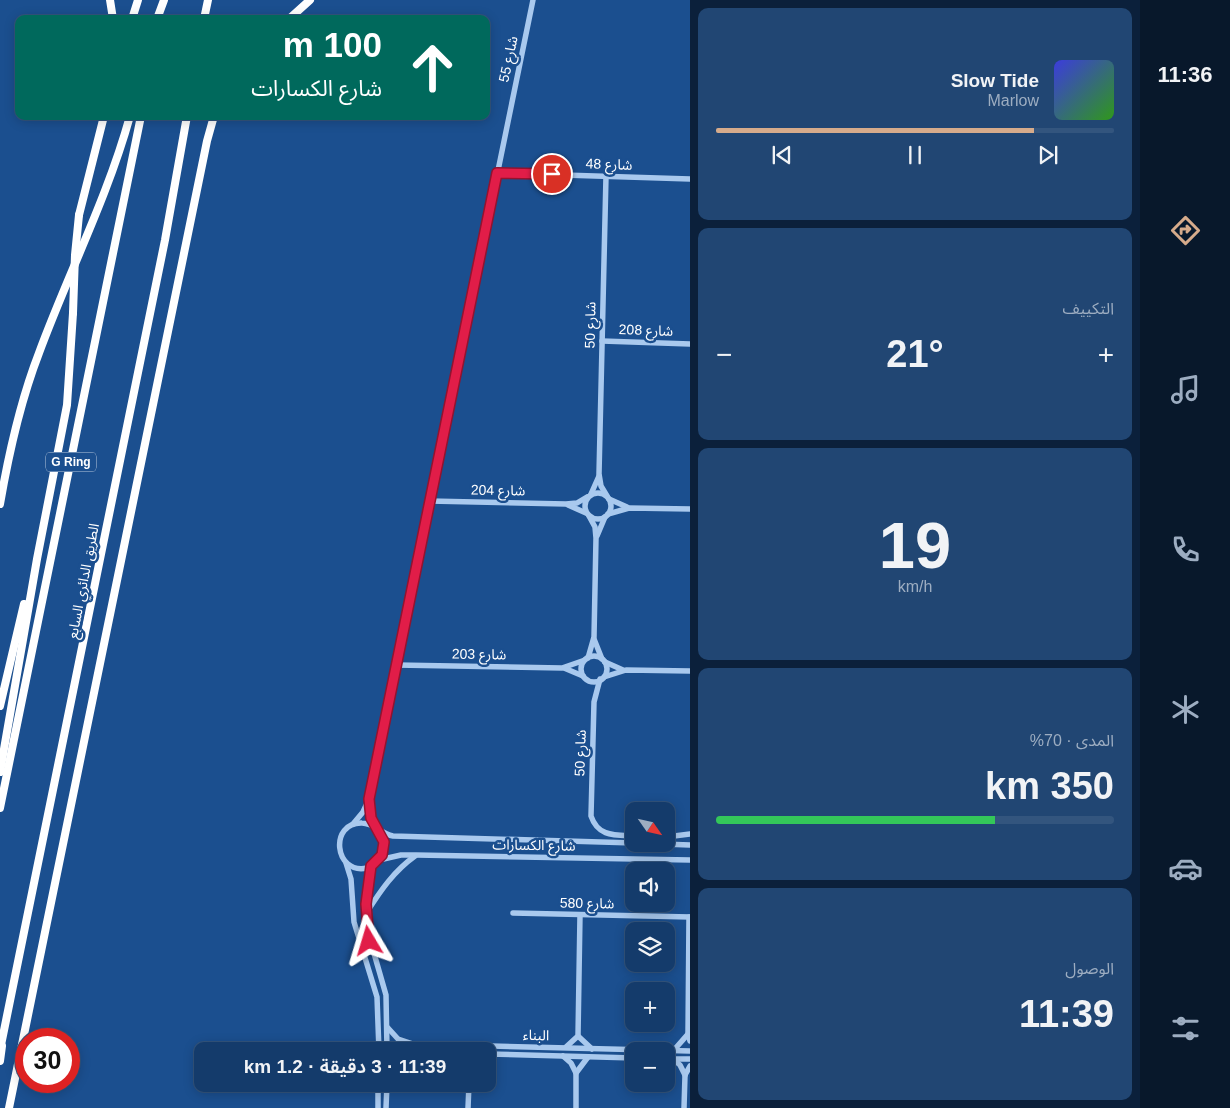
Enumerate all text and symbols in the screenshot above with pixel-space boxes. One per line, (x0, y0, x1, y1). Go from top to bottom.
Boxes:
text: 100 m (283, 25, 382, 64)
street label: شارع 55 (495, 34, 524, 84)
icon: ahead (400, 35, 465, 100)
text: 11:36 (1157, 62, 1213, 87)
text: Slow Tide (951, 70, 1039, 91)
text: شارع الكسارات (251, 76, 382, 101)
text: Marlow (987, 92, 1039, 109)
icon: previous (768, 141, 796, 169)
icon: pause (901, 141, 929, 169)
icon: next (1034, 141, 1062, 169)
pin (531, 153, 573, 195)
street label: شارع 48 (585, 155, 633, 176)
icon: arrive (538, 160, 566, 188)
icon: directions (1168, 213, 1203, 248)
text: التكييف (1062, 300, 1114, 317)
street label: شارع 50 (582, 301, 601, 349)
street label: شارع 208 (618, 321, 674, 342)
text: 21° (886, 333, 944, 375)
text: − (716, 339, 732, 370)
text: + (1098, 339, 1114, 370)
icon: music (1168, 372, 1203, 407)
road number: G Ring (46, 452, 96, 472)
street label: شارع 204 (471, 482, 525, 501)
text: 19 (879, 509, 951, 582)
street label: الطريق الدائري السابع (64, 522, 105, 641)
icon: phone (1168, 532, 1203, 567)
text: km/h (898, 578, 932, 595)
street label: شارع 203 (452, 646, 506, 665)
icon: climate (1168, 692, 1203, 727)
street label: شارع 50 (571, 729, 592, 777)
text: المدى · 70% (1030, 732, 1114, 749)
text: 350 km (985, 765, 1114, 807)
north arrow (625, 802, 675, 852)
map controls (625, 802, 675, 1092)
street label: شارع الكسارات (492, 836, 576, 857)
icon: car (1168, 851, 1203, 886)
button: sound (625, 862, 675, 912)
street label: شارع 580 (560, 895, 614, 914)
position arrow (342, 914, 394, 966)
button: layers (625, 922, 675, 972)
text: الوصول (1065, 960, 1114, 977)
button: + (625, 982, 675, 1032)
text: 11:39 (1019, 993, 1114, 1035)
icon: filters (1168, 1011, 1203, 1046)
street label: البناء (523, 1027, 549, 1043)
speed limit sign: 30 (15, 1028, 80, 1093)
button: − (625, 1042, 675, 1092)
text: 11:39 · 3 دقيقة · 1.2 km (244, 1056, 446, 1077)

